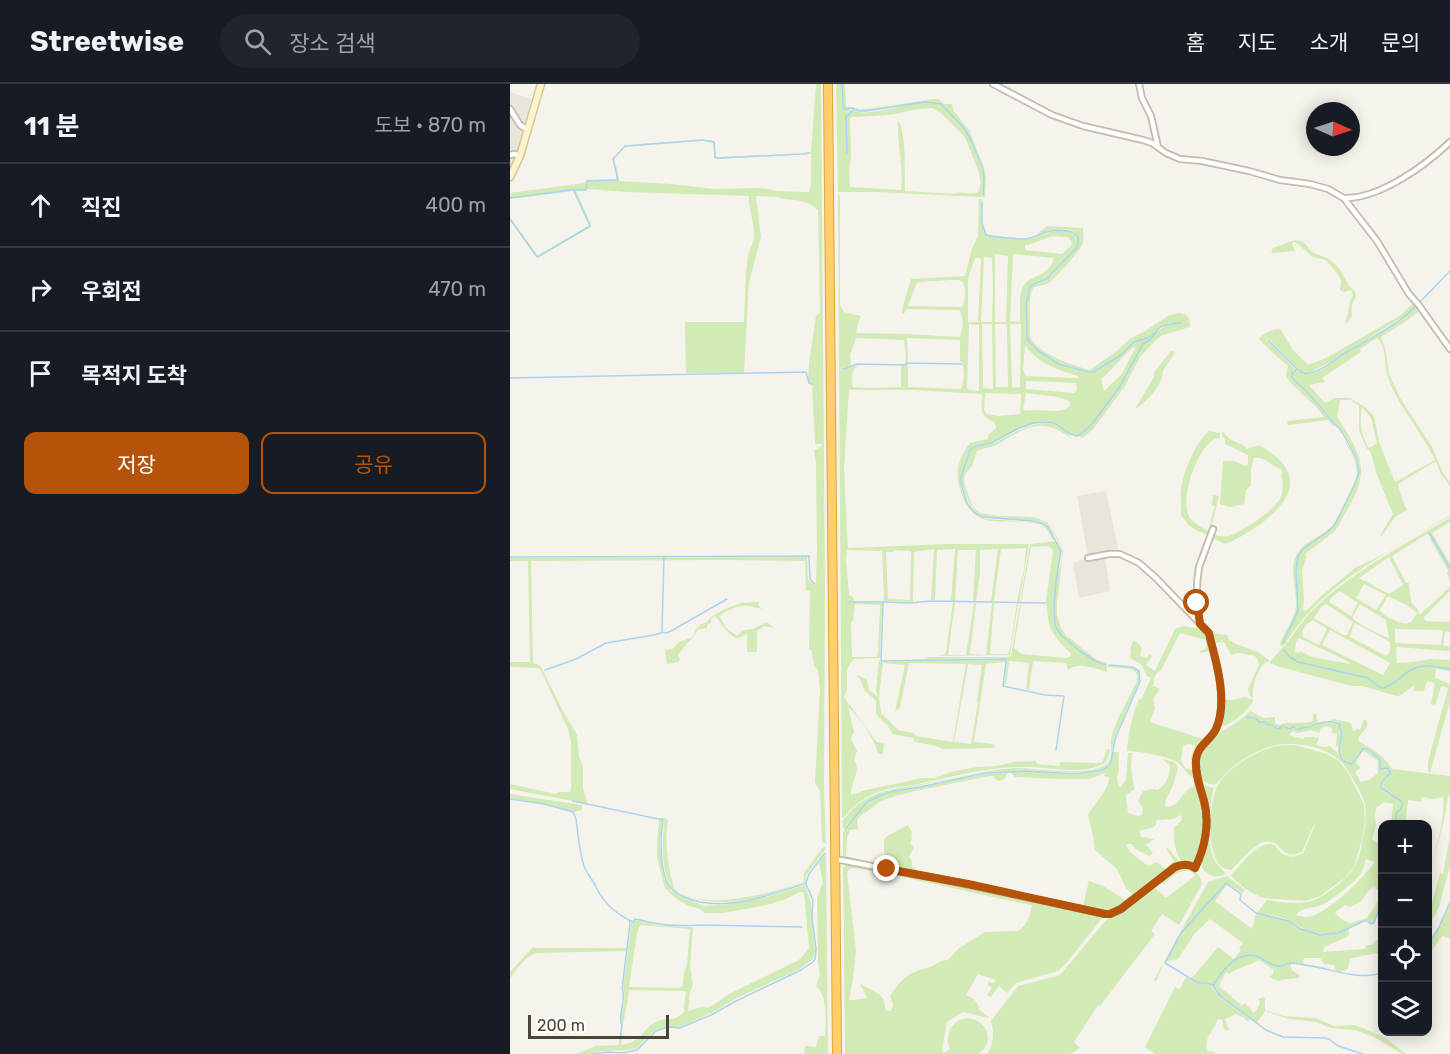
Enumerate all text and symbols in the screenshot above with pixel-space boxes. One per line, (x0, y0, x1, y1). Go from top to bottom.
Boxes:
search box (220, 14, 640, 68)
text: Streetwise (30, 25, 184, 58)
icon: search (241, 25, 274, 58)
text: 장소 검색 (289, 30, 375, 57)
text: 홈 (1186, 30, 1205, 55)
text: 지도 (1238, 30, 1277, 55)
text: 소개 (1310, 30, 1348, 55)
text: 문의 (1381, 30, 1420, 55)
north arrow (1306, 102, 1360, 156)
text: 11 분 (24, 111, 79, 142)
text: 도보 · 870 m (374, 113, 486, 137)
icon: ahead (24, 189, 57, 222)
text: 400 m (426, 193, 486, 217)
text: 직진 (81, 194, 121, 221)
icon: right (24, 273, 57, 306)
text: 470 m (428, 277, 486, 301)
text: 우회전 (81, 278, 142, 305)
icon: arrive (24, 357, 57, 390)
text: 목적지 도착 (81, 362, 187, 389)
button: 저장 (24, 432, 249, 494)
button: 공유 (261, 432, 486, 494)
route start (1183, 589, 1209, 615)
map controls (1378, 820, 1432, 1036)
button: + (1378, 820, 1432, 874)
route end (873, 855, 899, 881)
button: − (1378, 874, 1432, 928)
button: locate (1378, 928, 1432, 982)
button: layers (1378, 982, 1432, 1036)
scale bar (528, 1012, 669, 1040)
text: 200 m (537, 1016, 585, 1035)

